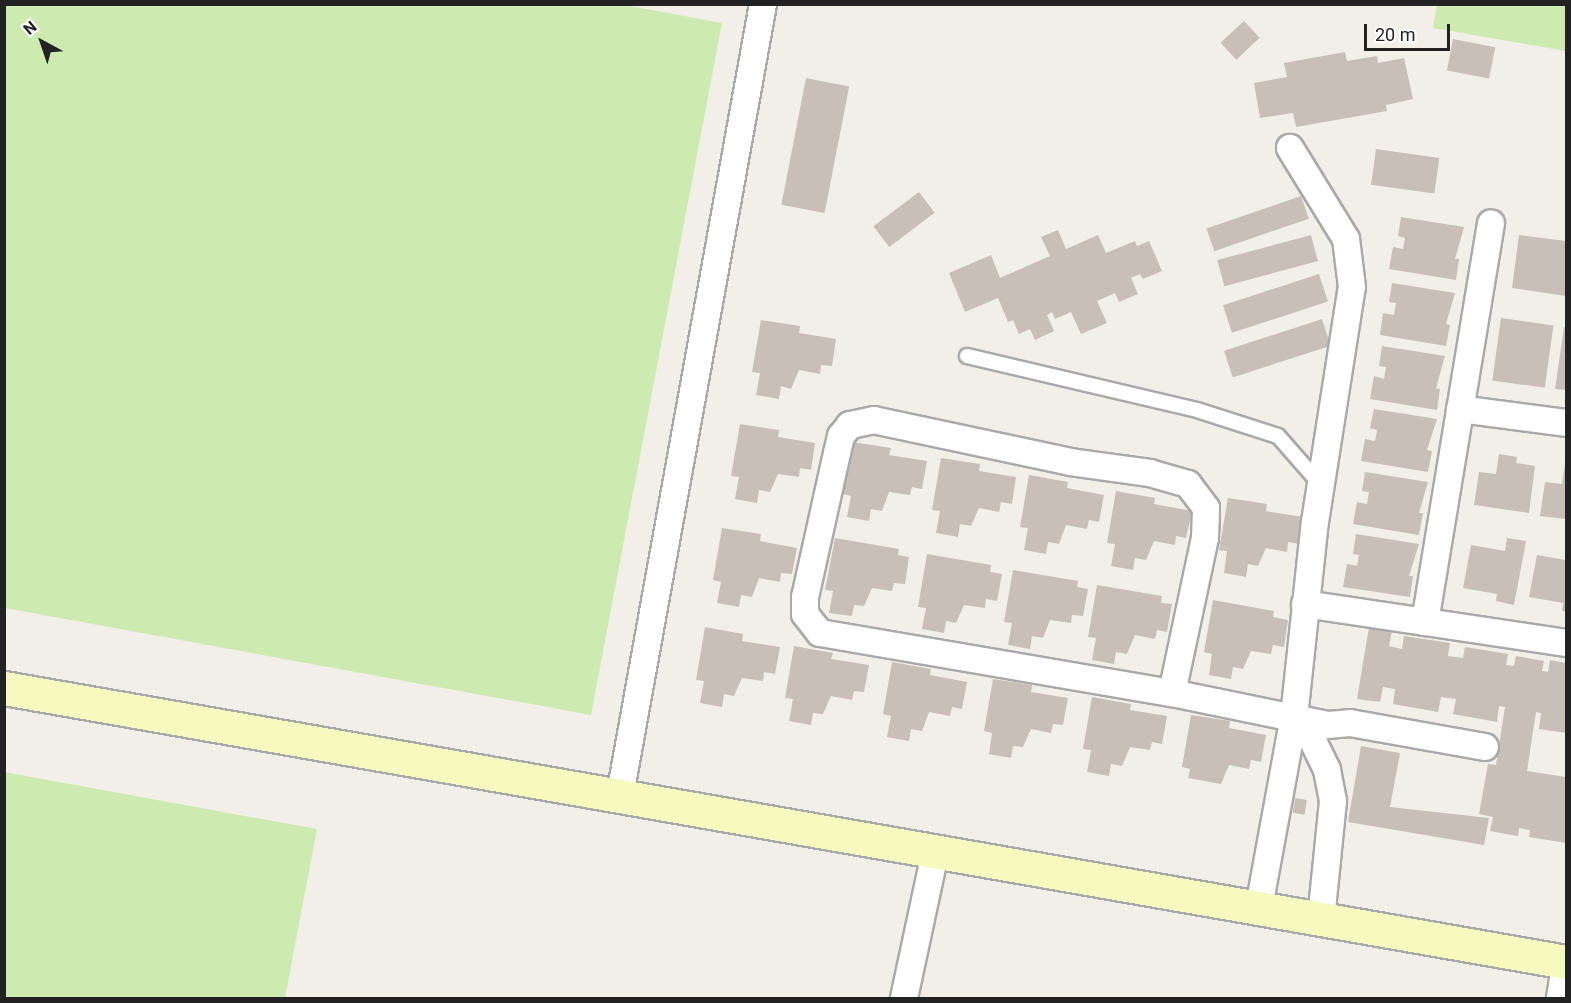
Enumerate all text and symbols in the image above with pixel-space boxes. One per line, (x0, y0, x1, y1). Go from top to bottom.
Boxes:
north arrow (12, 12, 72, 72)
scale bar (1367, 12, 1452, 50)
text: N (20, 17, 41, 39)
text: 20 m (1375, 24, 1415, 45)

